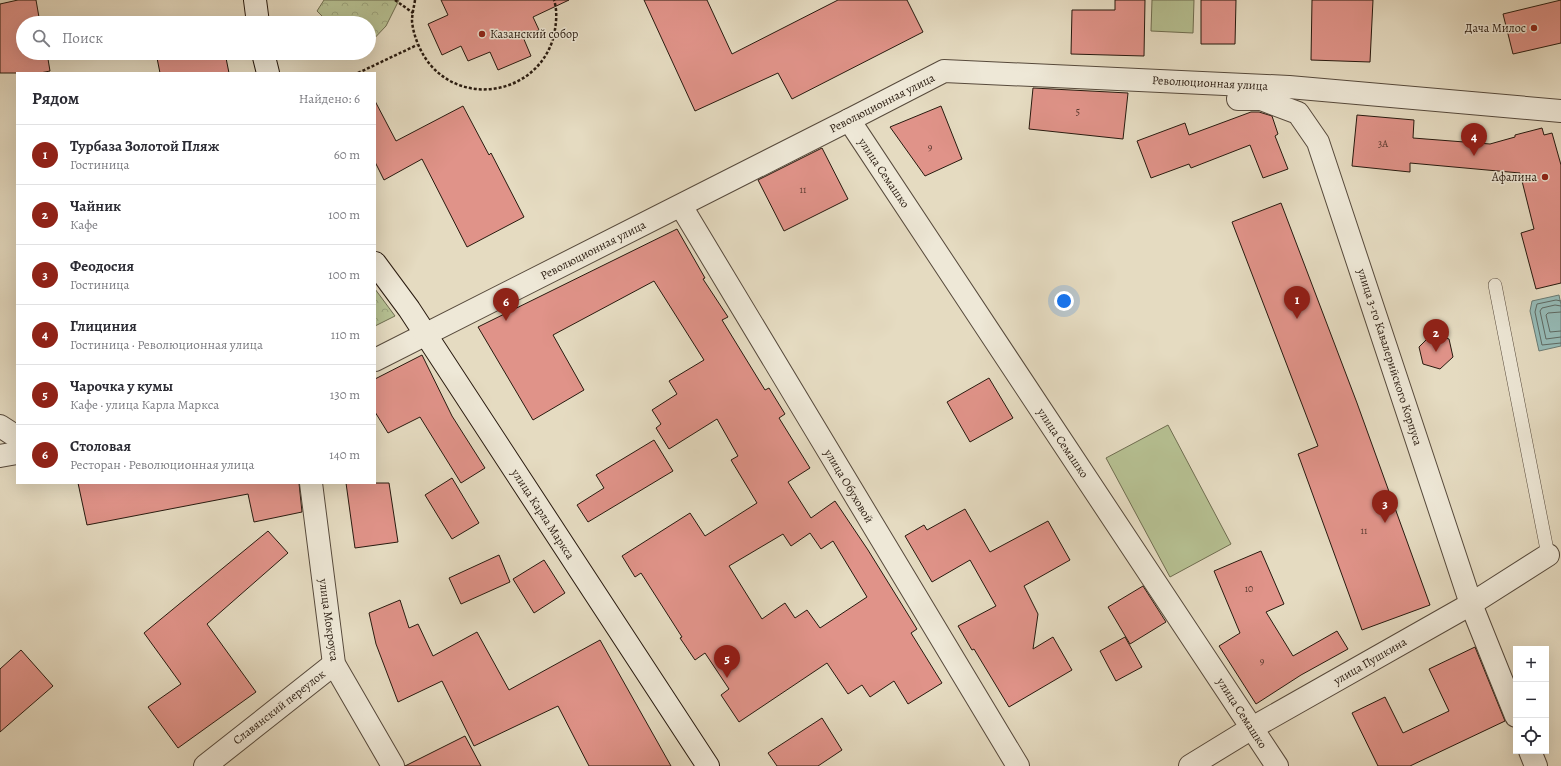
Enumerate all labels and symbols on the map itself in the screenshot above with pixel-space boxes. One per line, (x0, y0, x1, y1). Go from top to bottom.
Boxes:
place label: Дача Милос (1465, 20, 1526, 36)
marker: Дача Милос (1529, 23, 1539, 33)
place label: Казанский собор (490, 26, 578, 42)
marker: Казанский собор (477, 29, 487, 39)
street label: Революционная улица (827, 69, 938, 136)
street label: Революционная улица (1152, 72, 1269, 94)
house number: 5 (1076, 105, 1080, 118)
pin: 4 (1461, 123, 1487, 156)
street label: улица Семашко (854, 134, 913, 211)
house number: 3А (1378, 137, 1388, 150)
house number: 9 (928, 140, 933, 153)
place label: Афалина (1491, 169, 1537, 185)
marker: Афалина (1540, 172, 1550, 182)
house number: 11 (800, 183, 807, 196)
street label: Революционная улица (538, 216, 649, 283)
street label: улица 3-го Кавалерийского Корпуса (1353, 266, 1426, 448)
pin: 1 (1284, 286, 1310, 319)
pin: 6 (493, 288, 519, 321)
your location (1054, 291, 1074, 311)
pin: 2 (1423, 319, 1449, 352)
street label: улица Семашко (1033, 404, 1092, 481)
street label: улица Обуховой (820, 445, 877, 526)
street label: улица Карла Маркса (507, 465, 578, 563)
pin: 3 (1372, 490, 1398, 523)
house number: 11 (1361, 524, 1368, 537)
street label: улица Мокроуса (315, 577, 343, 663)
house number: 10 (1245, 582, 1253, 595)
street label: улица Пушкина (1330, 633, 1410, 689)
pin: 5 (714, 645, 740, 678)
house number: 9 (1260, 654, 1265, 667)
street label: Славянский переулок (230, 666, 328, 748)
street label: улица Семашко (1213, 674, 1271, 751)

